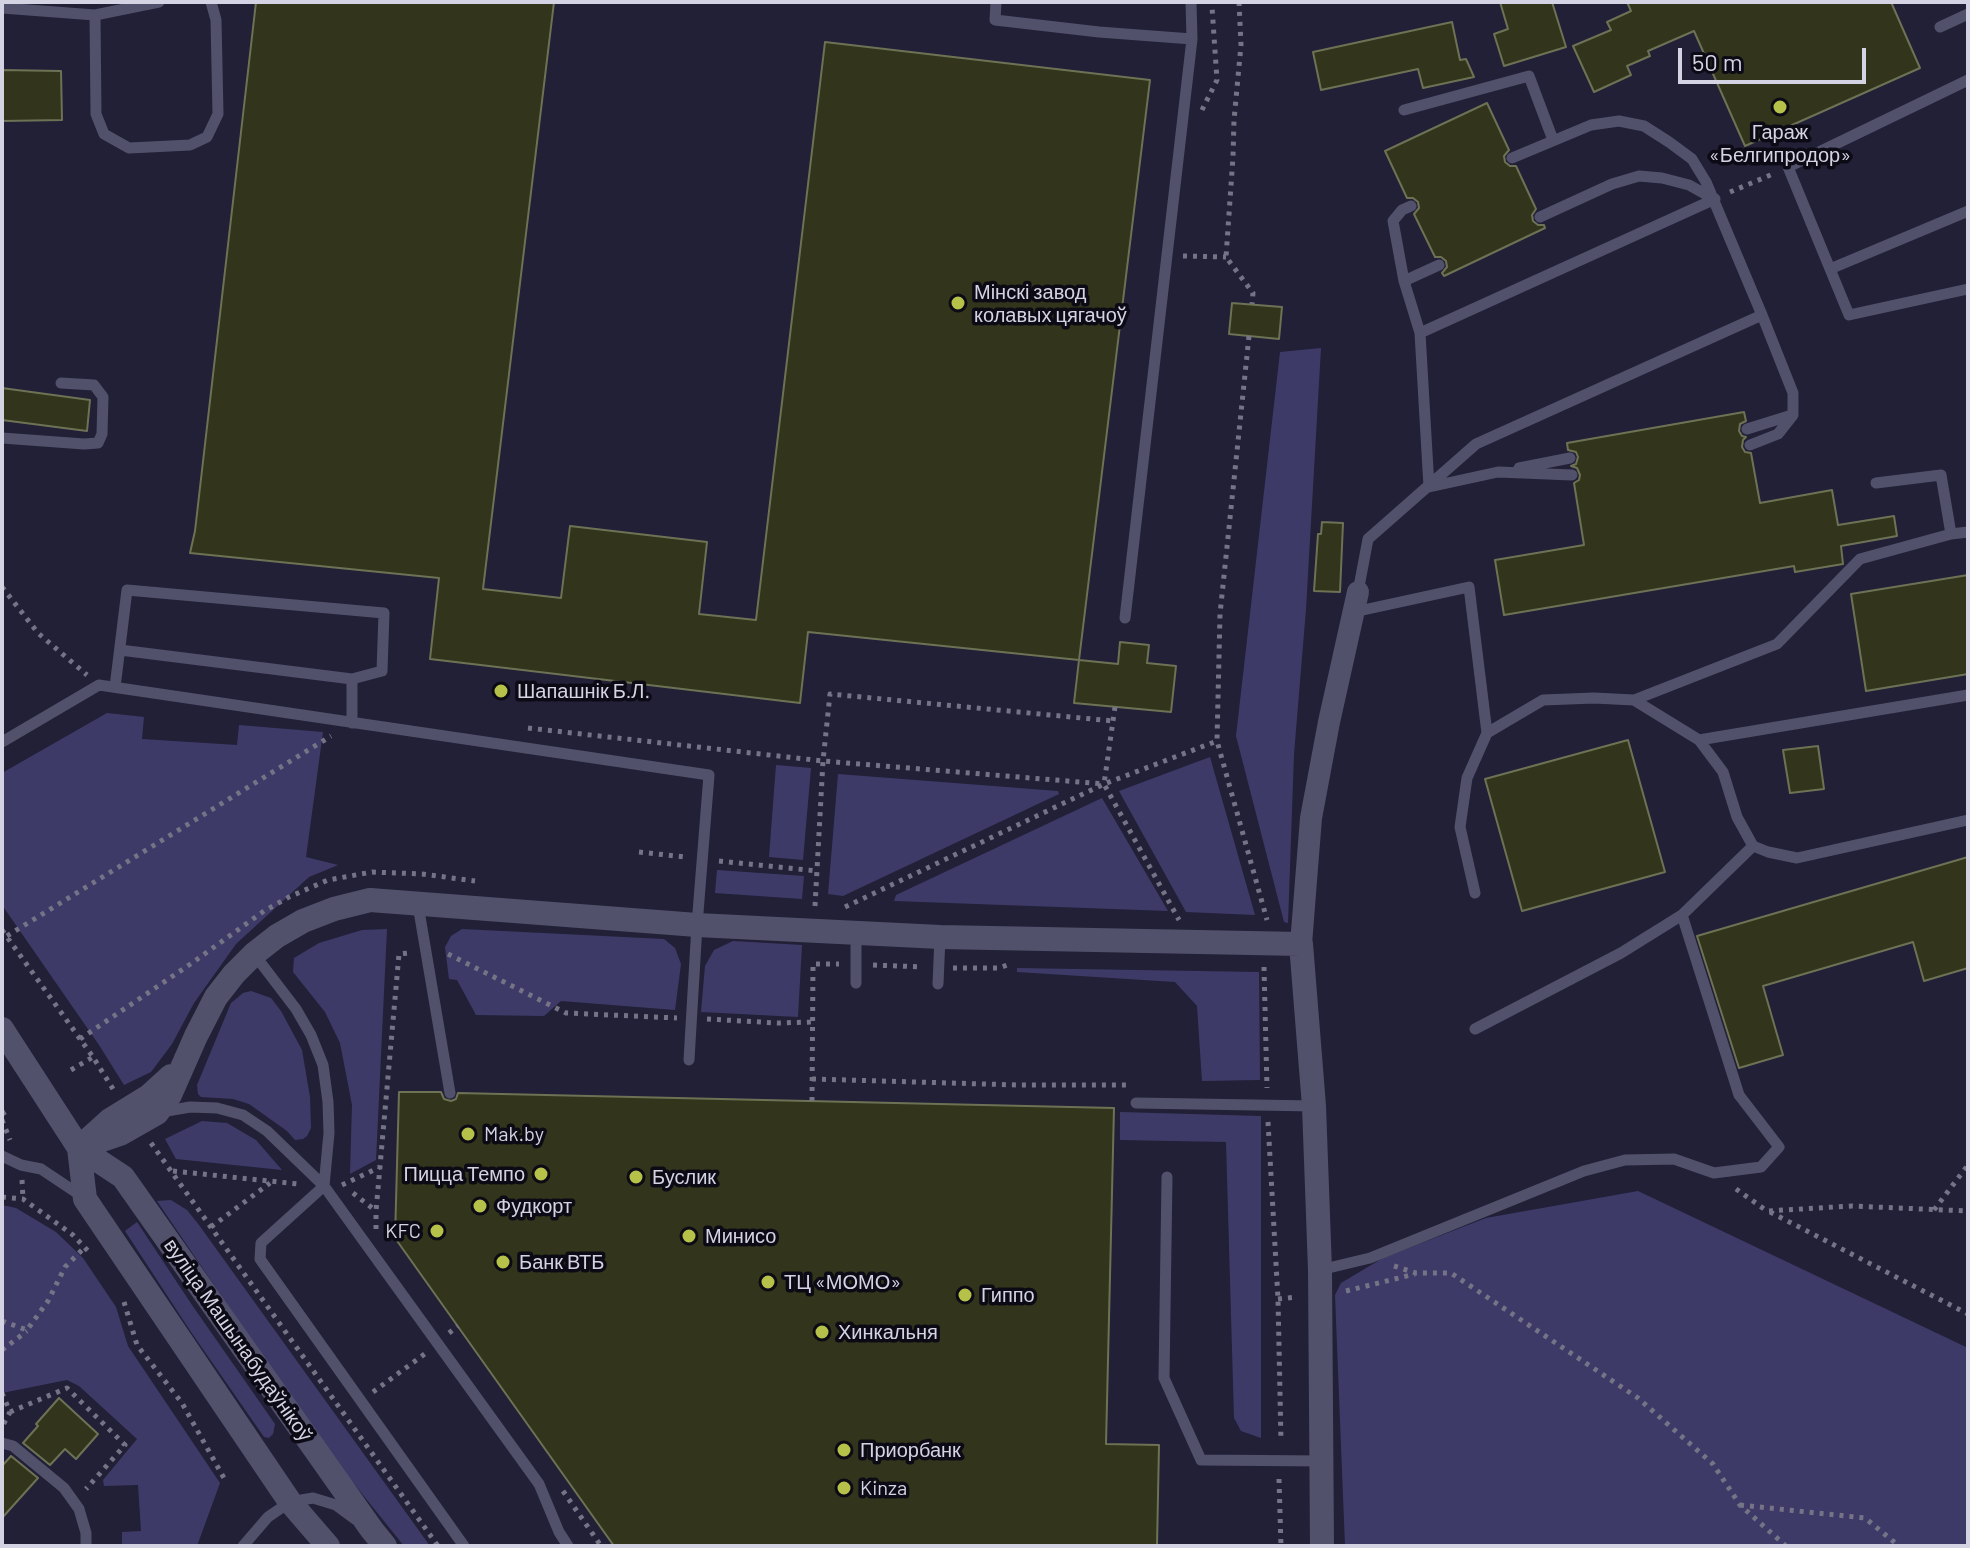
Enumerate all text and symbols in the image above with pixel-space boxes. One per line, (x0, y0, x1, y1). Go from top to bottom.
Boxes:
scale bar (1682, 32, 1870, 82)
text: 50 m (1692, 47, 1743, 76)
marker: Гараж «Белгипродор» (1771, 98, 1789, 116)
place label: Гараж «Белгипродор» (1709, 120, 1851, 167)
place label: Мінскі завод колавых цягачоў (974, 280, 1127, 327)
marker: Мінскі завод колавых цягачоў (949, 294, 967, 312)
place label: Шапашнік Б.Л. (517, 679, 650, 703)
marker: Шапашнік Б.Л. (492, 682, 510, 700)
place label: Mak.by (484, 1122, 544, 1146)
marker: Mak.by (459, 1125, 477, 1143)
place label: Пицца Темпо (404, 1162, 525, 1186)
marker: Пицца Темпо (532, 1165, 550, 1183)
place label: Буслик (652, 1165, 716, 1189)
marker: Буслик (627, 1168, 645, 1186)
place label: Фудкорт (496, 1194, 572, 1218)
marker: Фудкорт (471, 1197, 489, 1215)
place label: KFC (385, 1219, 421, 1243)
marker: KFC (428, 1222, 446, 1240)
place label: Минисо (705, 1224, 776, 1248)
marker: Минисо (680, 1227, 698, 1245)
street label: вуліца Машынабудаўнікоў (159, 1234, 317, 1446)
place label: Банк ВТБ (519, 1250, 604, 1274)
marker: Банк ВТБ (494, 1253, 512, 1271)
place label: ТЦ «МОМО» (784, 1270, 901, 1294)
marker: ТЦ «МОМО» (759, 1273, 777, 1291)
place label: Гиппо (981, 1283, 1035, 1307)
marker: Гиппо (956, 1286, 974, 1304)
place label: Хинкальня (838, 1320, 938, 1344)
marker: Хинкальня (813, 1323, 831, 1341)
place label: Приорбанк (860, 1438, 961, 1462)
marker: Приорбанк (835, 1441, 853, 1459)
place label: Kinza (860, 1476, 907, 1500)
marker: Kinza (835, 1479, 853, 1497)

